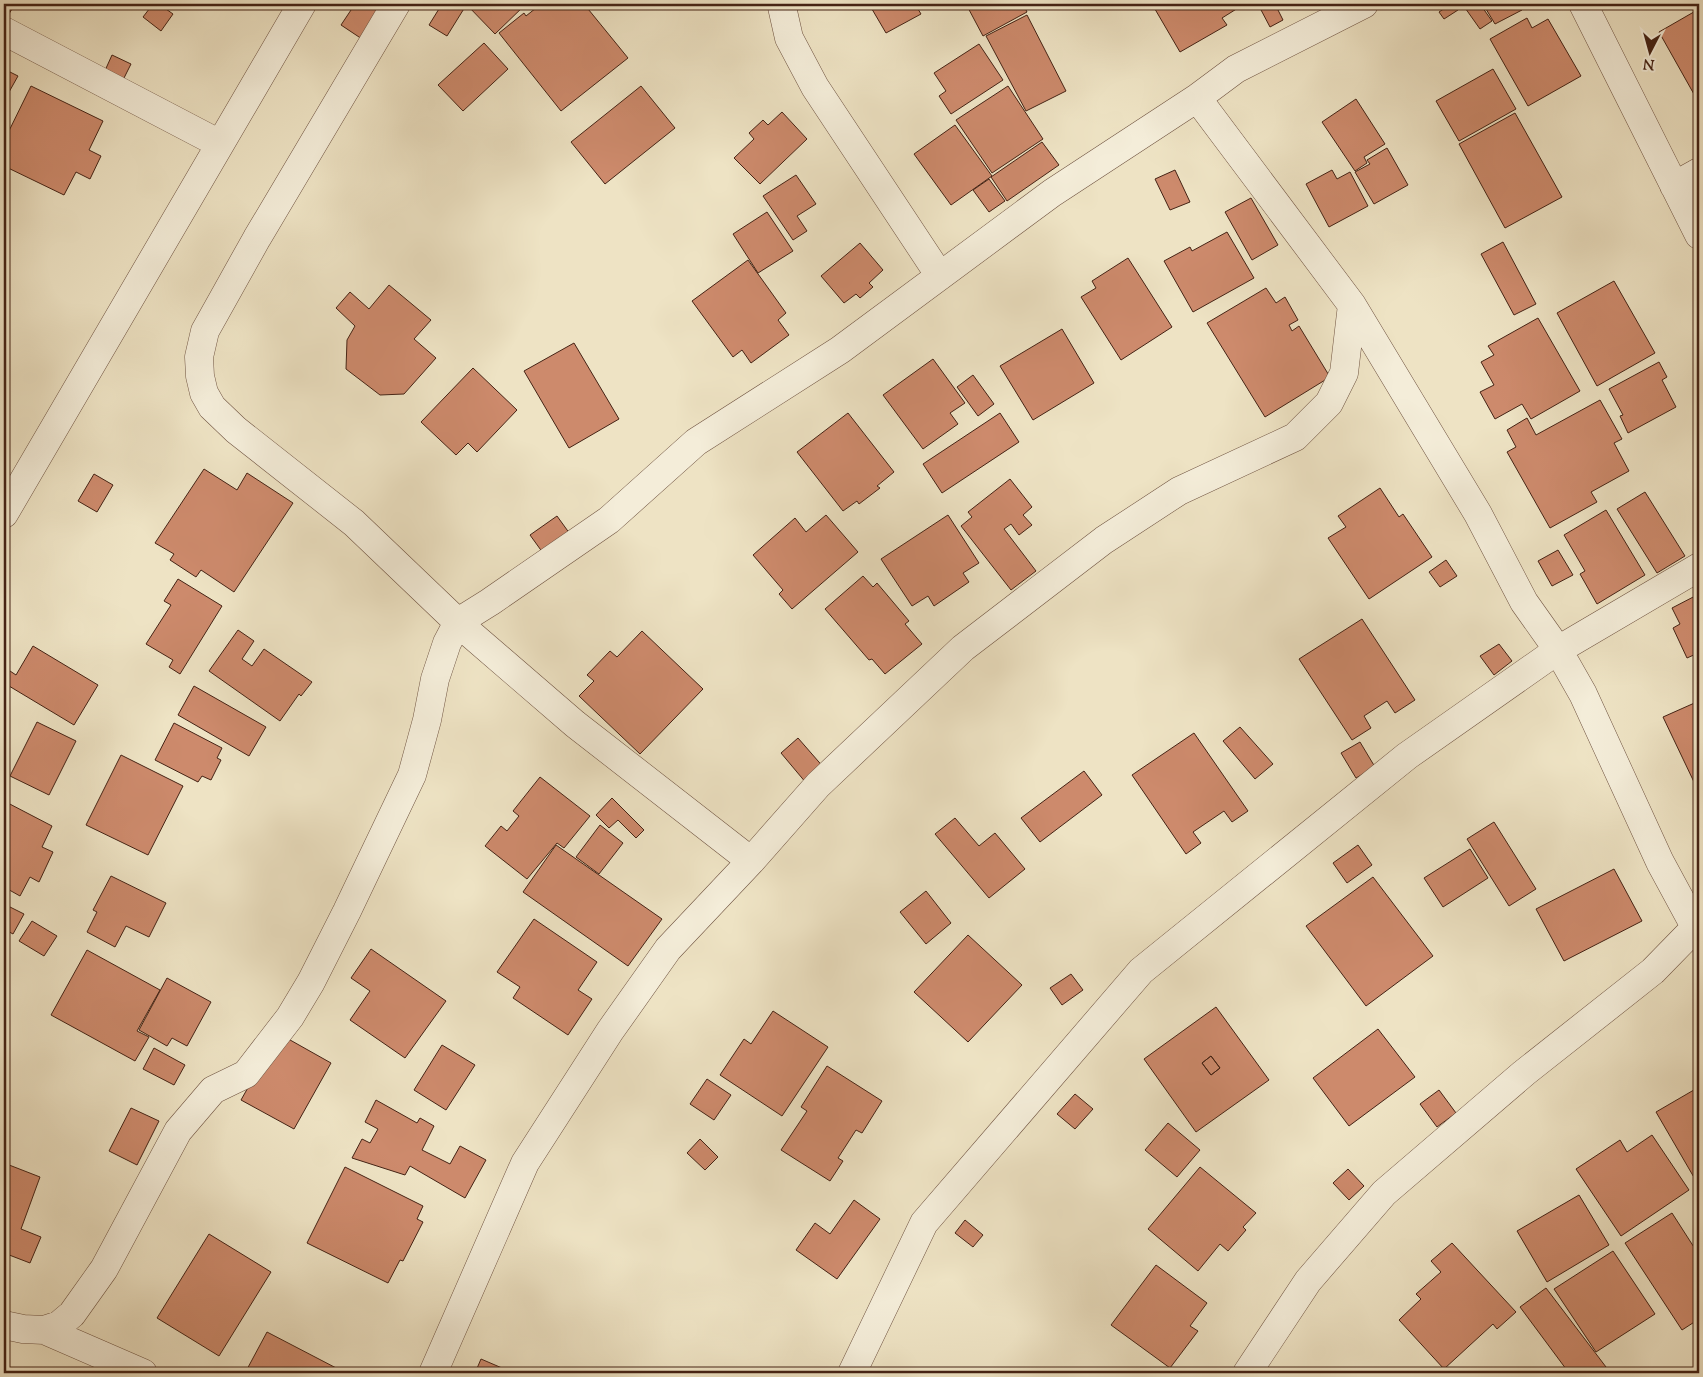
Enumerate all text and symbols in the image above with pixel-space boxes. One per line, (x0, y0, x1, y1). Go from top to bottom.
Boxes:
north arrow (1626, 28, 1676, 78)
text: N (1642, 52, 1655, 73)

